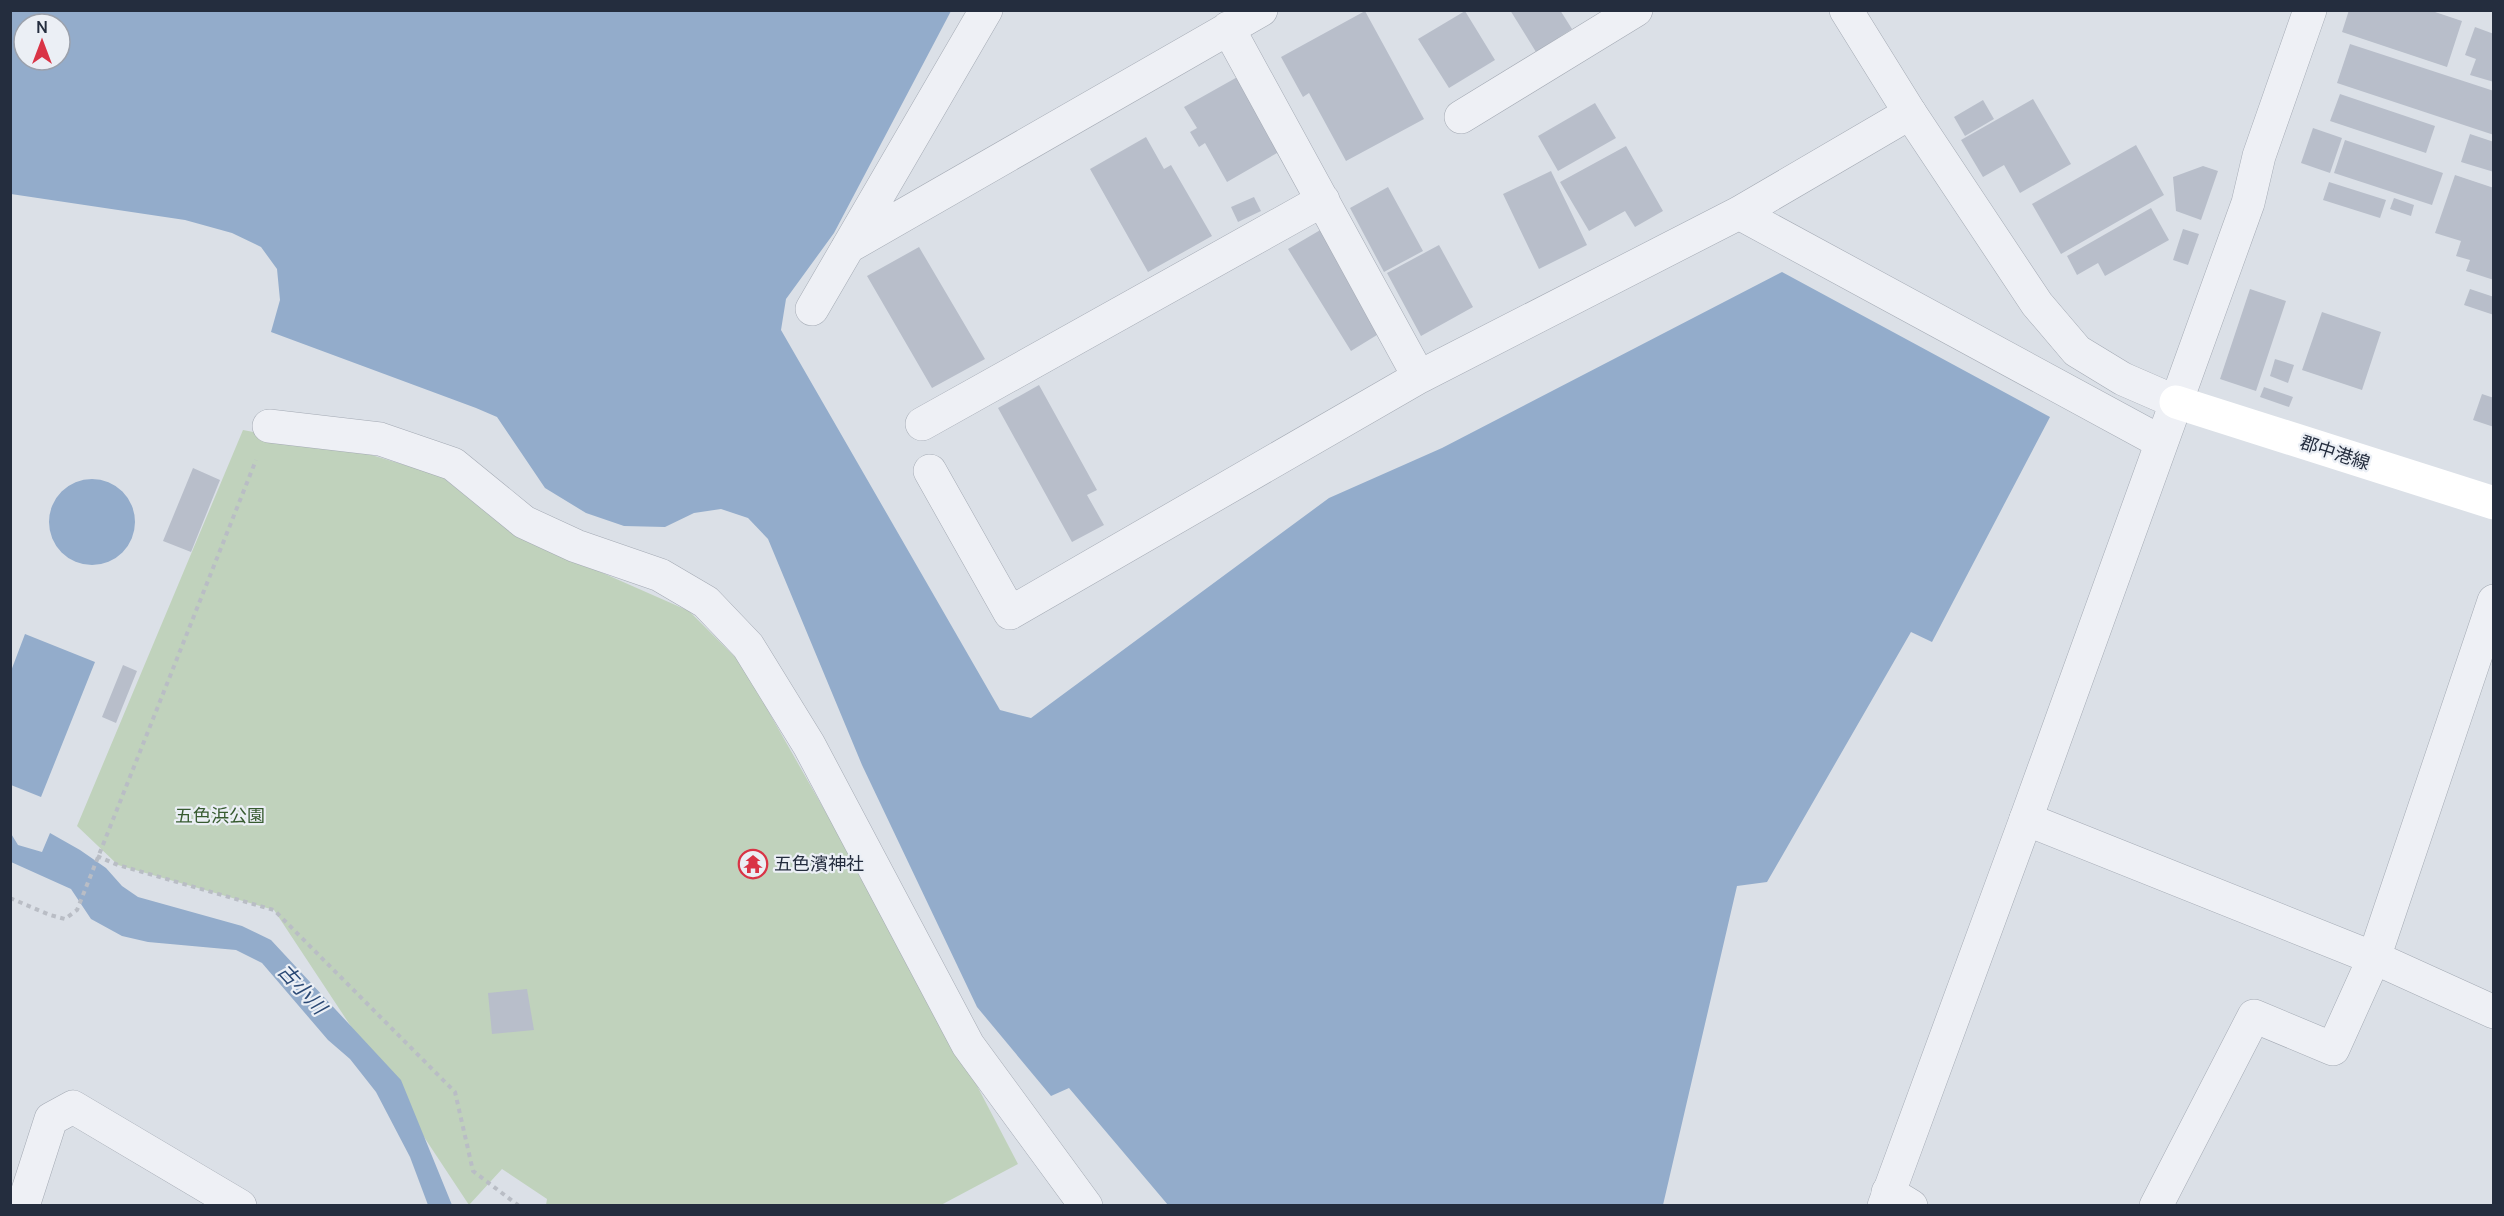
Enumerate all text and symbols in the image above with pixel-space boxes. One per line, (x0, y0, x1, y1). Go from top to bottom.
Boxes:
north arrow (12, 12, 72, 72)
text: N (36, 16, 48, 38)
street label: 郡中港線 (2297, 430, 2373, 475)
park label: 五色浜公園 (175, 803, 265, 827)
temple icon: 五色濱神社 (737, 848, 769, 880)
place label: 五色濱神社 (774, 851, 864, 875)
water label: 古小川 (272, 958, 334, 1021)

